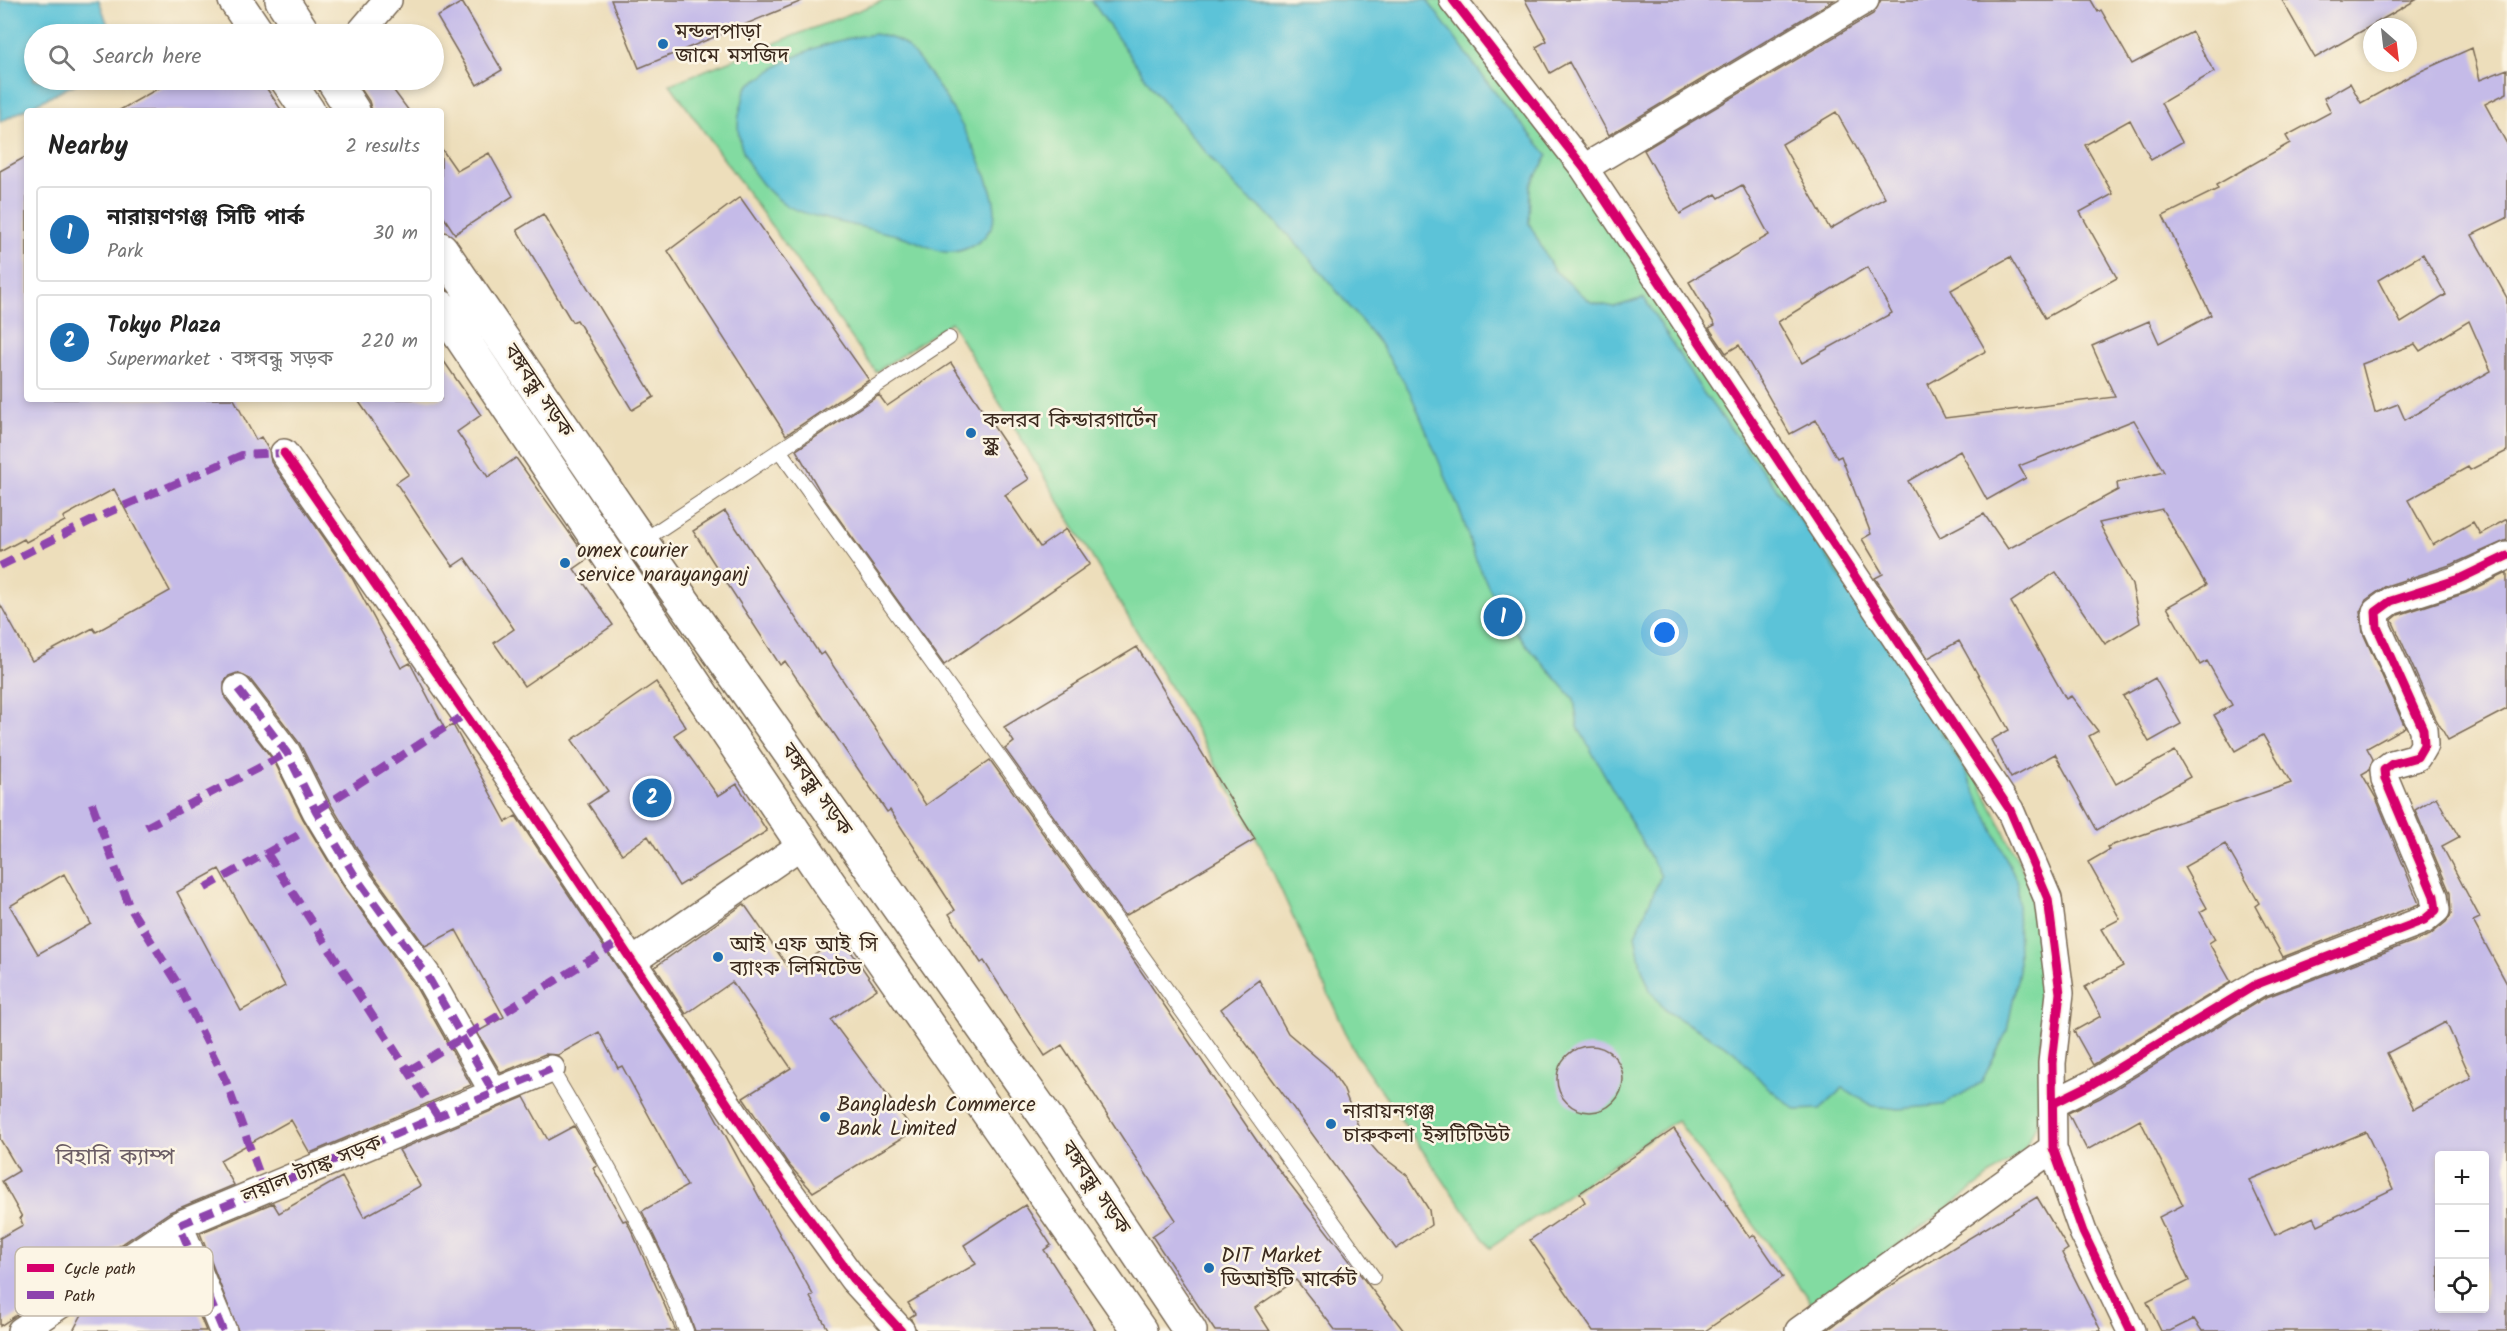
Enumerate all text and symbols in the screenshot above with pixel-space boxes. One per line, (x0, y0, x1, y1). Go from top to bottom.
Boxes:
place label: মন্ডলপাড়া জামে মসজিদ (674, 16, 789, 73)
north arrow (2363, 18, 2417, 72)
search box (24, 24, 444, 90)
marker: মন্ডলপাড়া জামে মসজিদ (656, 37, 670, 51)
text: Search here (93, 40, 201, 75)
icon: search (45, 41, 78, 74)
text: Nearby (48, 126, 128, 168)
text: 2 results (345, 131, 420, 163)
text: নারায়ণগঞ্জ সিটি পার্ক (107, 201, 304, 236)
text: 1 (66, 218, 73, 250)
text: 30 m (373, 218, 418, 250)
text: Park (107, 236, 143, 268)
text: Tokyo Plaza (107, 309, 221, 344)
text: 2 (64, 326, 75, 358)
text: 220 m (361, 326, 418, 358)
street label: বঙ্গবন্ধু সড়ক (494, 337, 582, 445)
text: Supermarket · বঙ্গবন্ধু সড়ক (107, 344, 333, 376)
place label: কলরব কিন্ডারগার্টেন স্কুল (982, 405, 1157, 462)
marker: কলরব কিন্ডারগার্টেন স্কুল (964, 426, 978, 440)
place label: omex courier service narayanganj (577, 535, 749, 592)
marker: omex courier service narayanganj (558, 556, 572, 570)
pin: 1 (1484, 594, 1522, 640)
your location (1650, 618, 1679, 647)
street label: বঙ্গবন্ধু সড়ক (771, 736, 861, 844)
pin: 2 (632, 776, 672, 820)
place label: আই এফ আই সি ব্যাংক লিমিটেড (729, 929, 879, 986)
marker: আই এফ আই সি ব্যাংক লিমিটেড (711, 950, 725, 964)
place label: Bangladesh Commerce Bank Limited (837, 1089, 1036, 1146)
place label: নারায়নগঞ্জ চারুকলা ইন্সটিটিউট (1342, 1096, 1511, 1153)
marker: Bangladesh Commerce Bank Limited (818, 1110, 832, 1124)
marker: নারায়নগঞ্জ চারুকলা ইন্সটিটিউট (1324, 1117, 1338, 1131)
street label: লয়াল ট্যাঙ্ক সড়ক (236, 1127, 388, 1213)
street label: বঙ্গবন্ধু সড়ক (1051, 1134, 1139, 1242)
district label: বিহারি ক্যাম্প (54, 1141, 175, 1176)
map controls (2435, 1151, 2489, 1313)
button: + (2435, 1151, 2489, 1205)
button: − (2435, 1205, 2489, 1259)
place label: DIT Market ডিআইটি মার্কেট (1220, 1240, 1358, 1297)
legend (15, 1247, 213, 1316)
text: Cycle path (64, 1257, 136, 1282)
button: locate (2435, 1259, 2489, 1313)
marker: DIT Market ডিআইটি মার্কেট (1202, 1261, 1216, 1275)
text: Path (64, 1284, 95, 1309)

